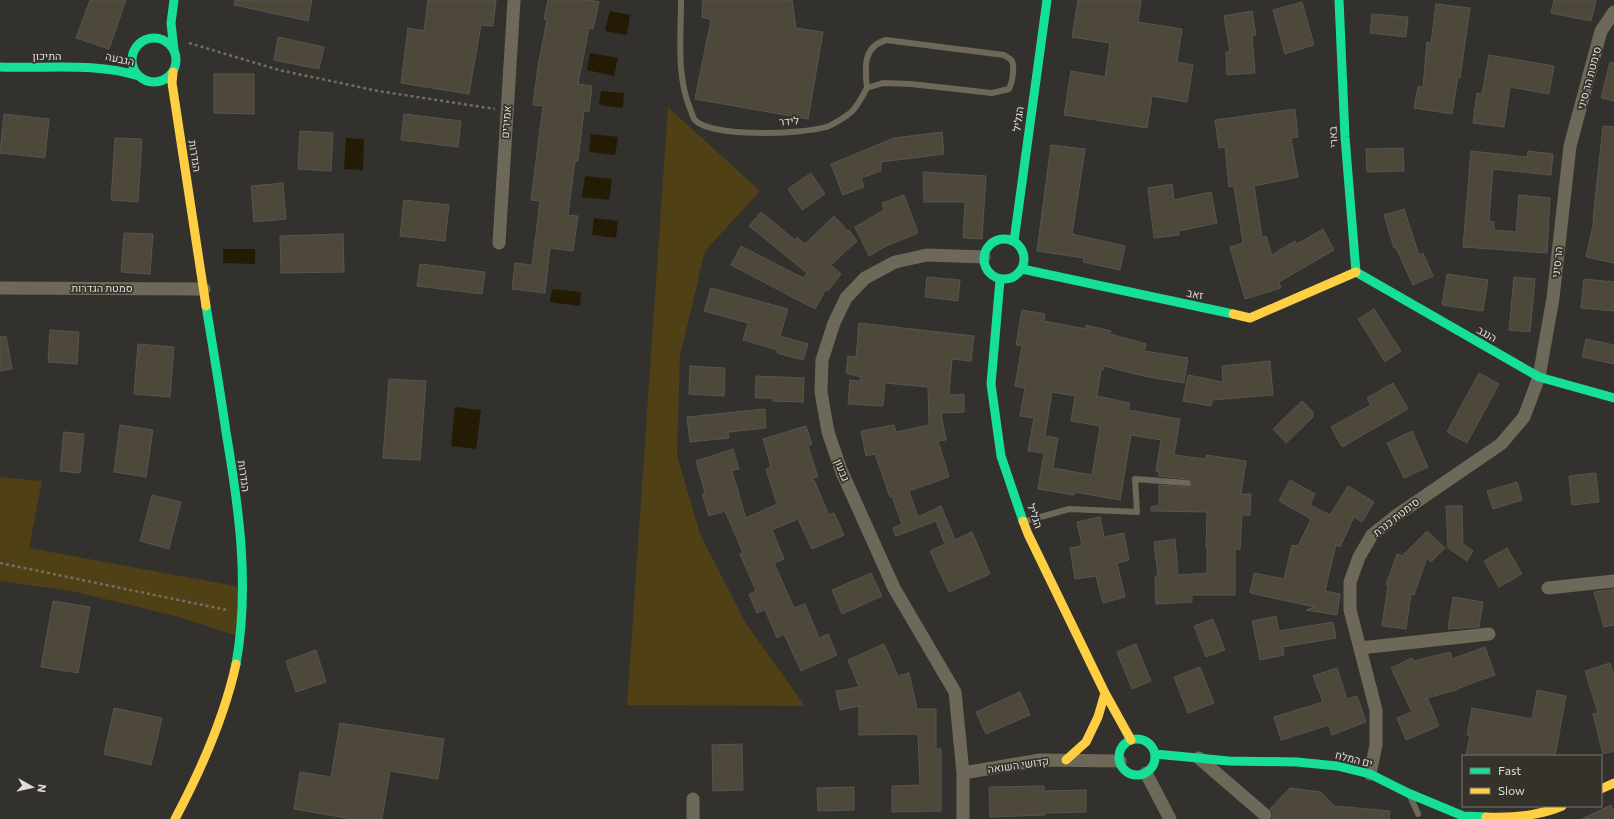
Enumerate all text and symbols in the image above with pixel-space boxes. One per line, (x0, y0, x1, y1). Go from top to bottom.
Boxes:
street label: סימטת הר סיני (1574, 45, 1603, 111)
street label: התיכון (33, 49, 61, 62)
street label: הגבעה (104, 49, 136, 68)
street label: אמירים (498, 105, 513, 139)
street label: הגליל (1009, 105, 1026, 132)
street label: לידר (778, 113, 800, 128)
street label: בארי (1325, 126, 1340, 148)
street label: הגדרות (187, 139, 204, 173)
street label: הר סיני (1548, 246, 1565, 278)
street label: סמטת הגדרות (71, 281, 133, 294)
street label: זאב (1186, 285, 1205, 302)
street label: הנגב (1475, 323, 1499, 344)
street label: גבעון (832, 457, 853, 483)
street label: הגדרות (236, 459, 253, 493)
street label: סימטת כנרת (1370, 494, 1421, 539)
street label: הגליל (1025, 502, 1046, 530)
street label: ים המלח (1334, 748, 1374, 769)
street label: קדושי השואה (986, 754, 1050, 775)
legend (1462, 755, 1602, 807)
text: Fast (1498, 763, 1521, 777)
north arrow (12, 767, 52, 807)
text: N (35, 783, 49, 793)
text: Slow (1498, 783, 1525, 797)

